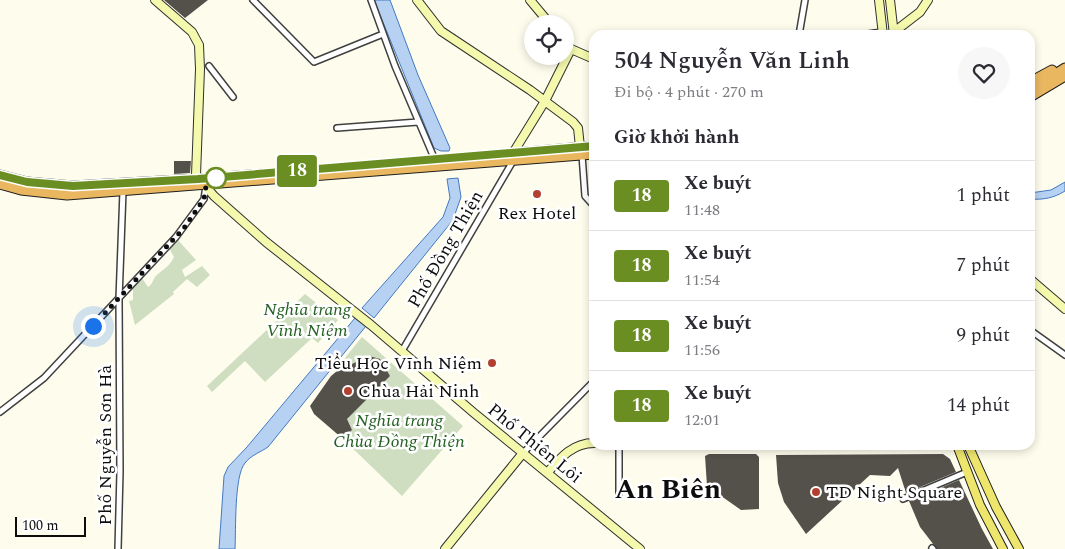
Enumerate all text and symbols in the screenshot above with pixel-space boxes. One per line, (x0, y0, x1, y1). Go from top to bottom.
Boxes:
map controls (524, 15, 574, 65)
button: locate (524, 15, 574, 65)
text: 504 Nguyễn Văn Linh (614, 43, 850, 79)
button: heart (958, 47, 1010, 99)
text: Đi bộ · 4 phút · 270 m (614, 80, 764, 104)
text: Giờ khởi hành (614, 123, 739, 152)
line badge: 18 (274, 155, 320, 187)
text: 18 (287, 157, 307, 184)
unlabelled marker (205, 167, 227, 189)
text: Xe buýt (684, 169, 752, 198)
text: 1 phút (957, 181, 1010, 210)
text: 18 (631, 182, 652, 209)
street label: Phố Đồng Thiện (401, 185, 490, 313)
marker: Rex Hotel (531, 188, 543, 200)
text: 11:48 (684, 198, 720, 222)
place label: Rex Hotel (498, 200, 576, 227)
text: Xe buýt (684, 239, 752, 268)
text: 7 phút (957, 251, 1010, 280)
text: 18 (631, 252, 652, 279)
text: 11:54 (684, 268, 720, 292)
park label: Nghĩa trang Vĩnh Niệm (263, 296, 352, 344)
text: Xe buýt (684, 309, 752, 338)
your location (81, 314, 106, 339)
text: 9 phút (957, 321, 1010, 350)
text: 18 (631, 322, 652, 349)
text: 11:56 (684, 338, 720, 362)
place label: Tiểu Học Vĩnh Niệm (315, 350, 482, 377)
marker: Tiểu Học Vĩnh Niệm (486, 357, 498, 369)
street label: Phố Nguyễn Sơn Hà (92, 364, 119, 525)
place label: Chùa Hải Ninh (358, 378, 479, 405)
text: Xe buýt (684, 379, 752, 408)
marker: Chùa Hải Ninh (342, 385, 354, 397)
text: 14 phút (947, 391, 1010, 420)
text: 18 (631, 392, 652, 419)
street label: Phố Thiên Lôi (482, 397, 588, 490)
park label: Nghĩa trang Chùa Đồng Thiện (333, 407, 465, 455)
text: 12:01 (684, 408, 720, 432)
district label: An Biên (615, 468, 721, 511)
place label: TD Night Square (826, 479, 962, 506)
marker: TD Night Square (810, 486, 822, 498)
scale bar (15, 514, 86, 537)
text: 100 m (22, 515, 59, 536)

